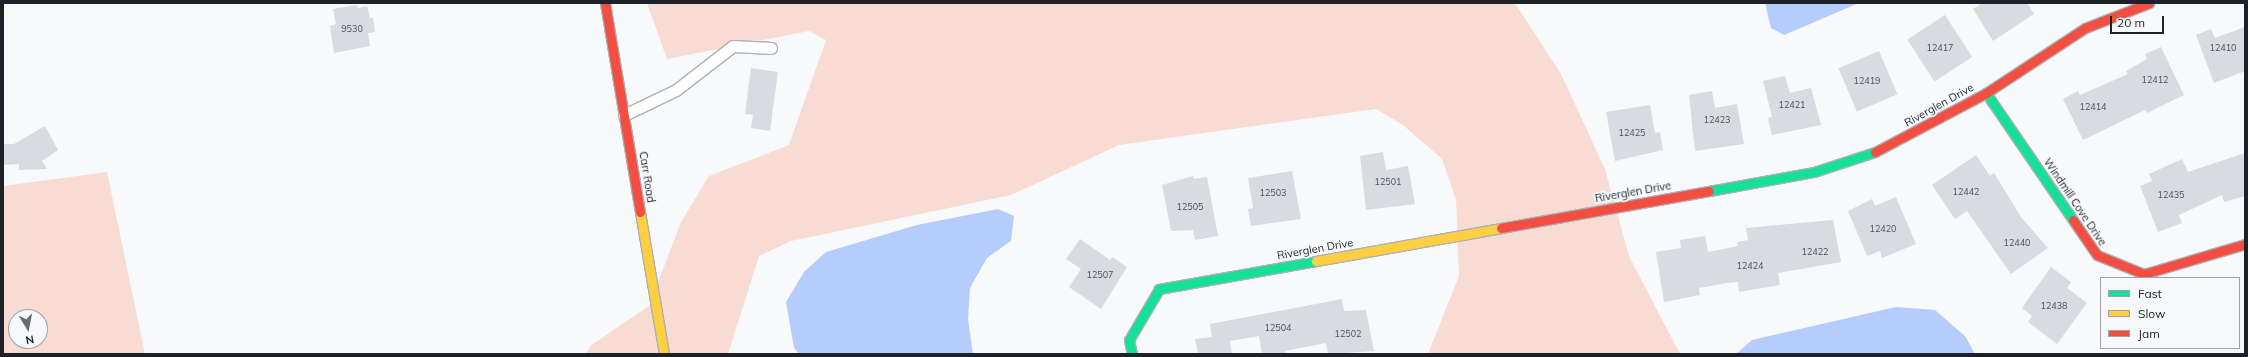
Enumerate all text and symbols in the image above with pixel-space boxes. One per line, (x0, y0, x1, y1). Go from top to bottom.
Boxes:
scale bar (2112, 8, 2166, 34)
text: 20 m (2117, 15, 2145, 30)
house number: 9530 (341, 24, 363, 34)
house number: 12417 (1927, 43, 1953, 53)
house number: 12410 (2210, 43, 2236, 53)
house number: 12412 (2142, 75, 2168, 85)
house number: 12419 (1854, 76, 1880, 86)
street label: Riverglen Drive (1902, 81, 1976, 129)
house number: 12421 (1779, 100, 1805, 110)
house number: 12414 (2080, 102, 2106, 112)
house number: 12423 (1704, 115, 1730, 125)
house number: 12425 (1619, 128, 1645, 138)
street label: Carr Road (636, 150, 658, 204)
street label: Windmill Cove Drive (2041, 156, 2109, 248)
house number: 12501 (1375, 177, 1401, 187)
street label: Riverglen Drive (1594, 179, 1672, 205)
house number: 12442 (1953, 187, 1979, 197)
house number: 12503 (1260, 188, 1286, 198)
house number: 12435 (2158, 190, 2184, 200)
house number: 12505 (1177, 202, 1203, 212)
house number: 12420 (1870, 224, 1896, 234)
street label: Riverglen Drive (1276, 236, 1354, 262)
house number: 12440 (2004, 238, 2030, 248)
house number: 12422 (1802, 247, 1828, 257)
house number: 12424 (1737, 261, 1763, 271)
house number: 12507 (1087, 270, 1113, 280)
legend (2100, 277, 2240, 349)
text: Fast (2138, 286, 2162, 301)
house number: 12438 (2041, 301, 2067, 311)
text: Slow (2138, 306, 2166, 321)
north arrow (8, 309, 48, 349)
house number: 12504 (1265, 323, 1291, 333)
text: Jam (2138, 326, 2160, 341)
house number: 12502 (1335, 329, 1361, 339)
text: N (25, 332, 35, 347)

